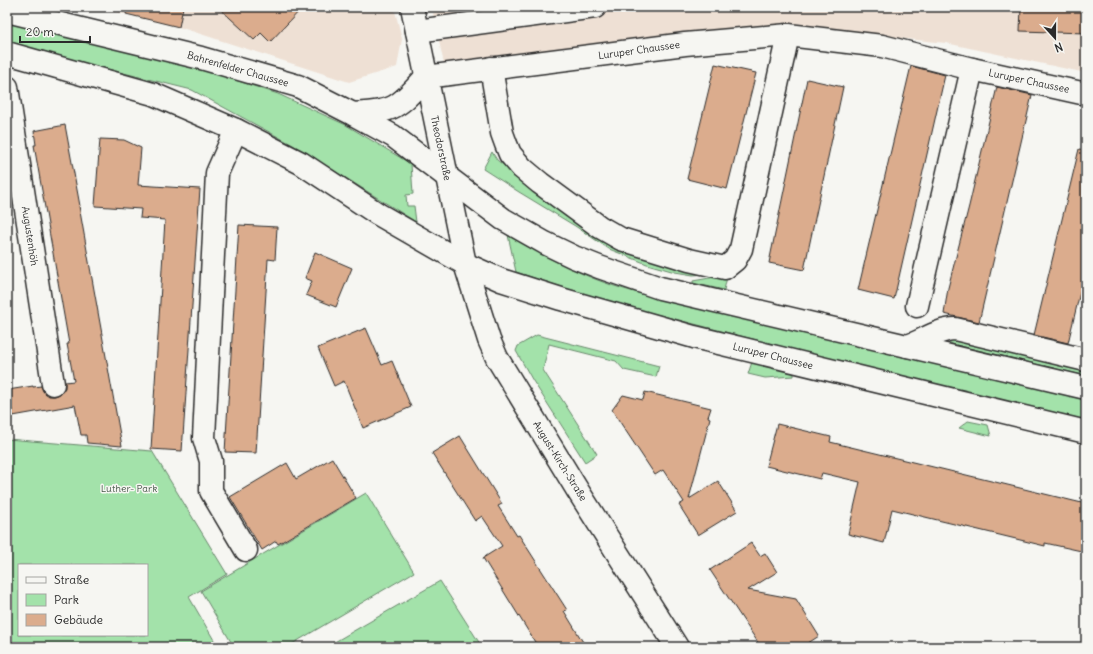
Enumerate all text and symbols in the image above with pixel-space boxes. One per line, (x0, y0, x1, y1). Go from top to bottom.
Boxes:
scale bar (20, 18, 90, 44)
north arrow (1035, 18, 1075, 58)
text: 20 m (26, 24, 54, 39)
street label: Luruper Chaussee (597, 38, 681, 62)
text: N (1053, 39, 1065, 55)
street label: Bahrenfelder Chaussee (186, 48, 290, 90)
street label: Luruper Chaussee (987, 66, 1071, 96)
street label: Theodorstraße (428, 114, 454, 182)
street label: Augustenhöh (19, 205, 41, 267)
street label: Luruper Chaussee (731, 340, 815, 372)
street label: August-Kirch-Straße (530, 419, 590, 503)
park label: Luther- Park (101, 482, 157, 495)
legend (18, 564, 148, 636)
text: Straße (54, 572, 89, 587)
text: Park (54, 592, 79, 607)
text: Gebäude (54, 612, 103, 627)

